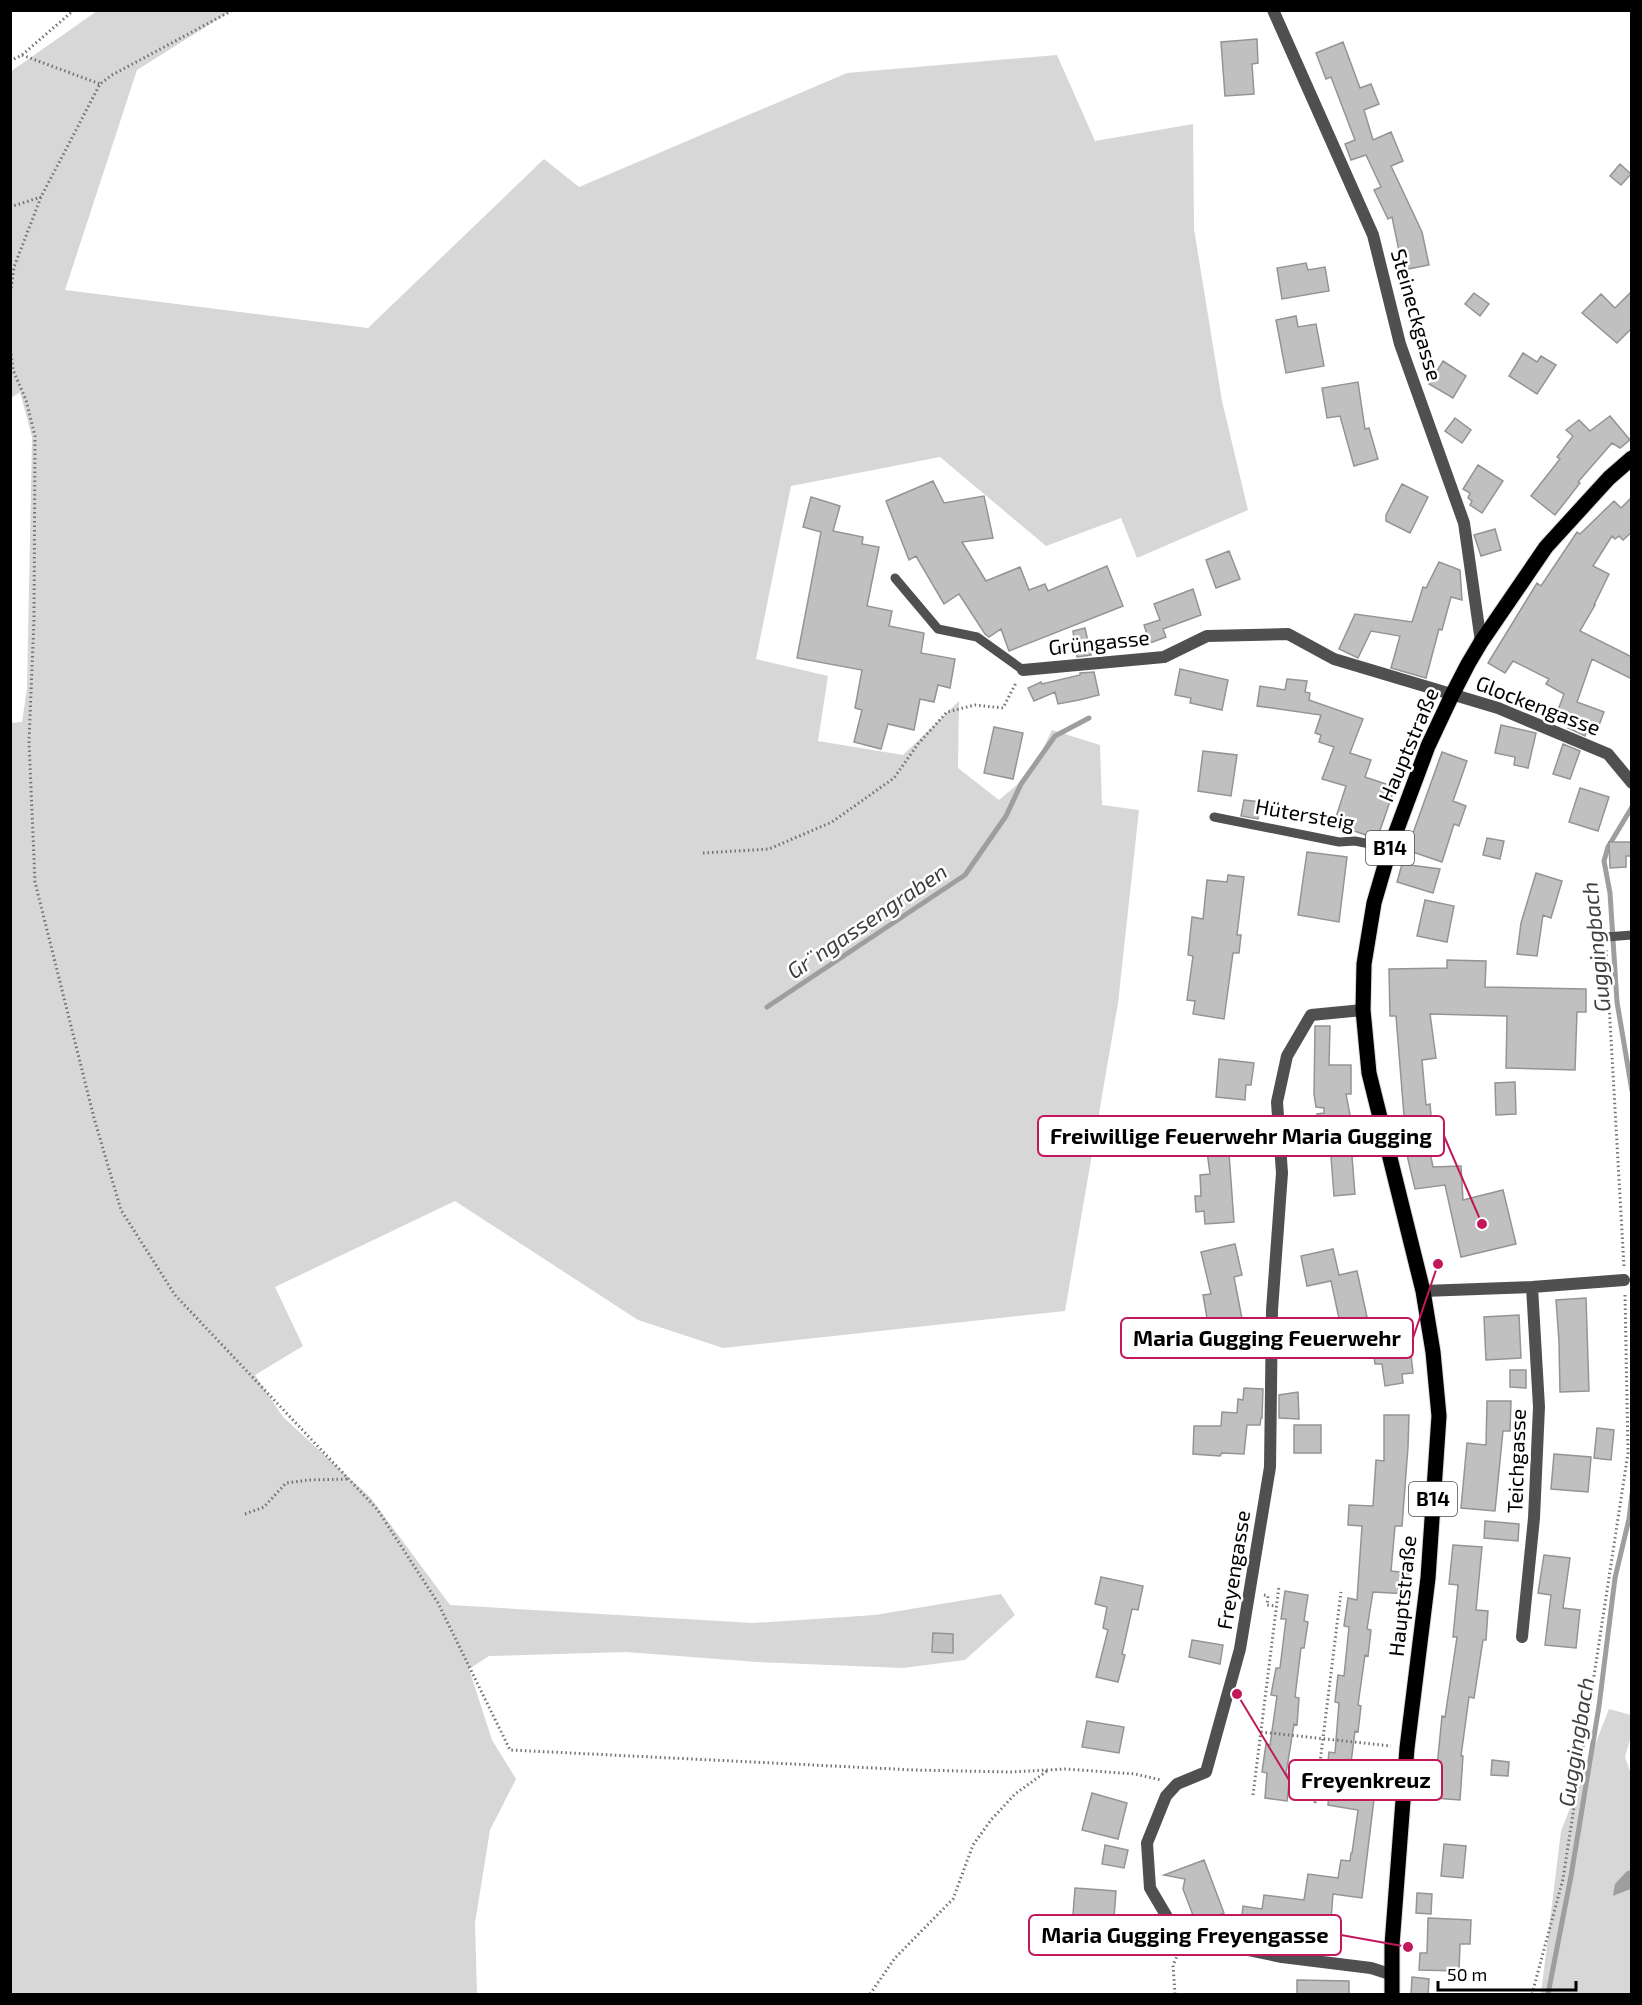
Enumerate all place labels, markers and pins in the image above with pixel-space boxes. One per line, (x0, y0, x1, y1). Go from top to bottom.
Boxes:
callout: Freiwillige Feuerwehr Maria Gugging (1038, 1116, 1444, 1156)
callout: Maria Gugging Feuerwehr (1121, 1318, 1413, 1358)
callout: Freyenkreuz (1289, 1760, 1442, 1800)
callout: Maria Gugging Freyengasse (1029, 1915, 1341, 1955)

